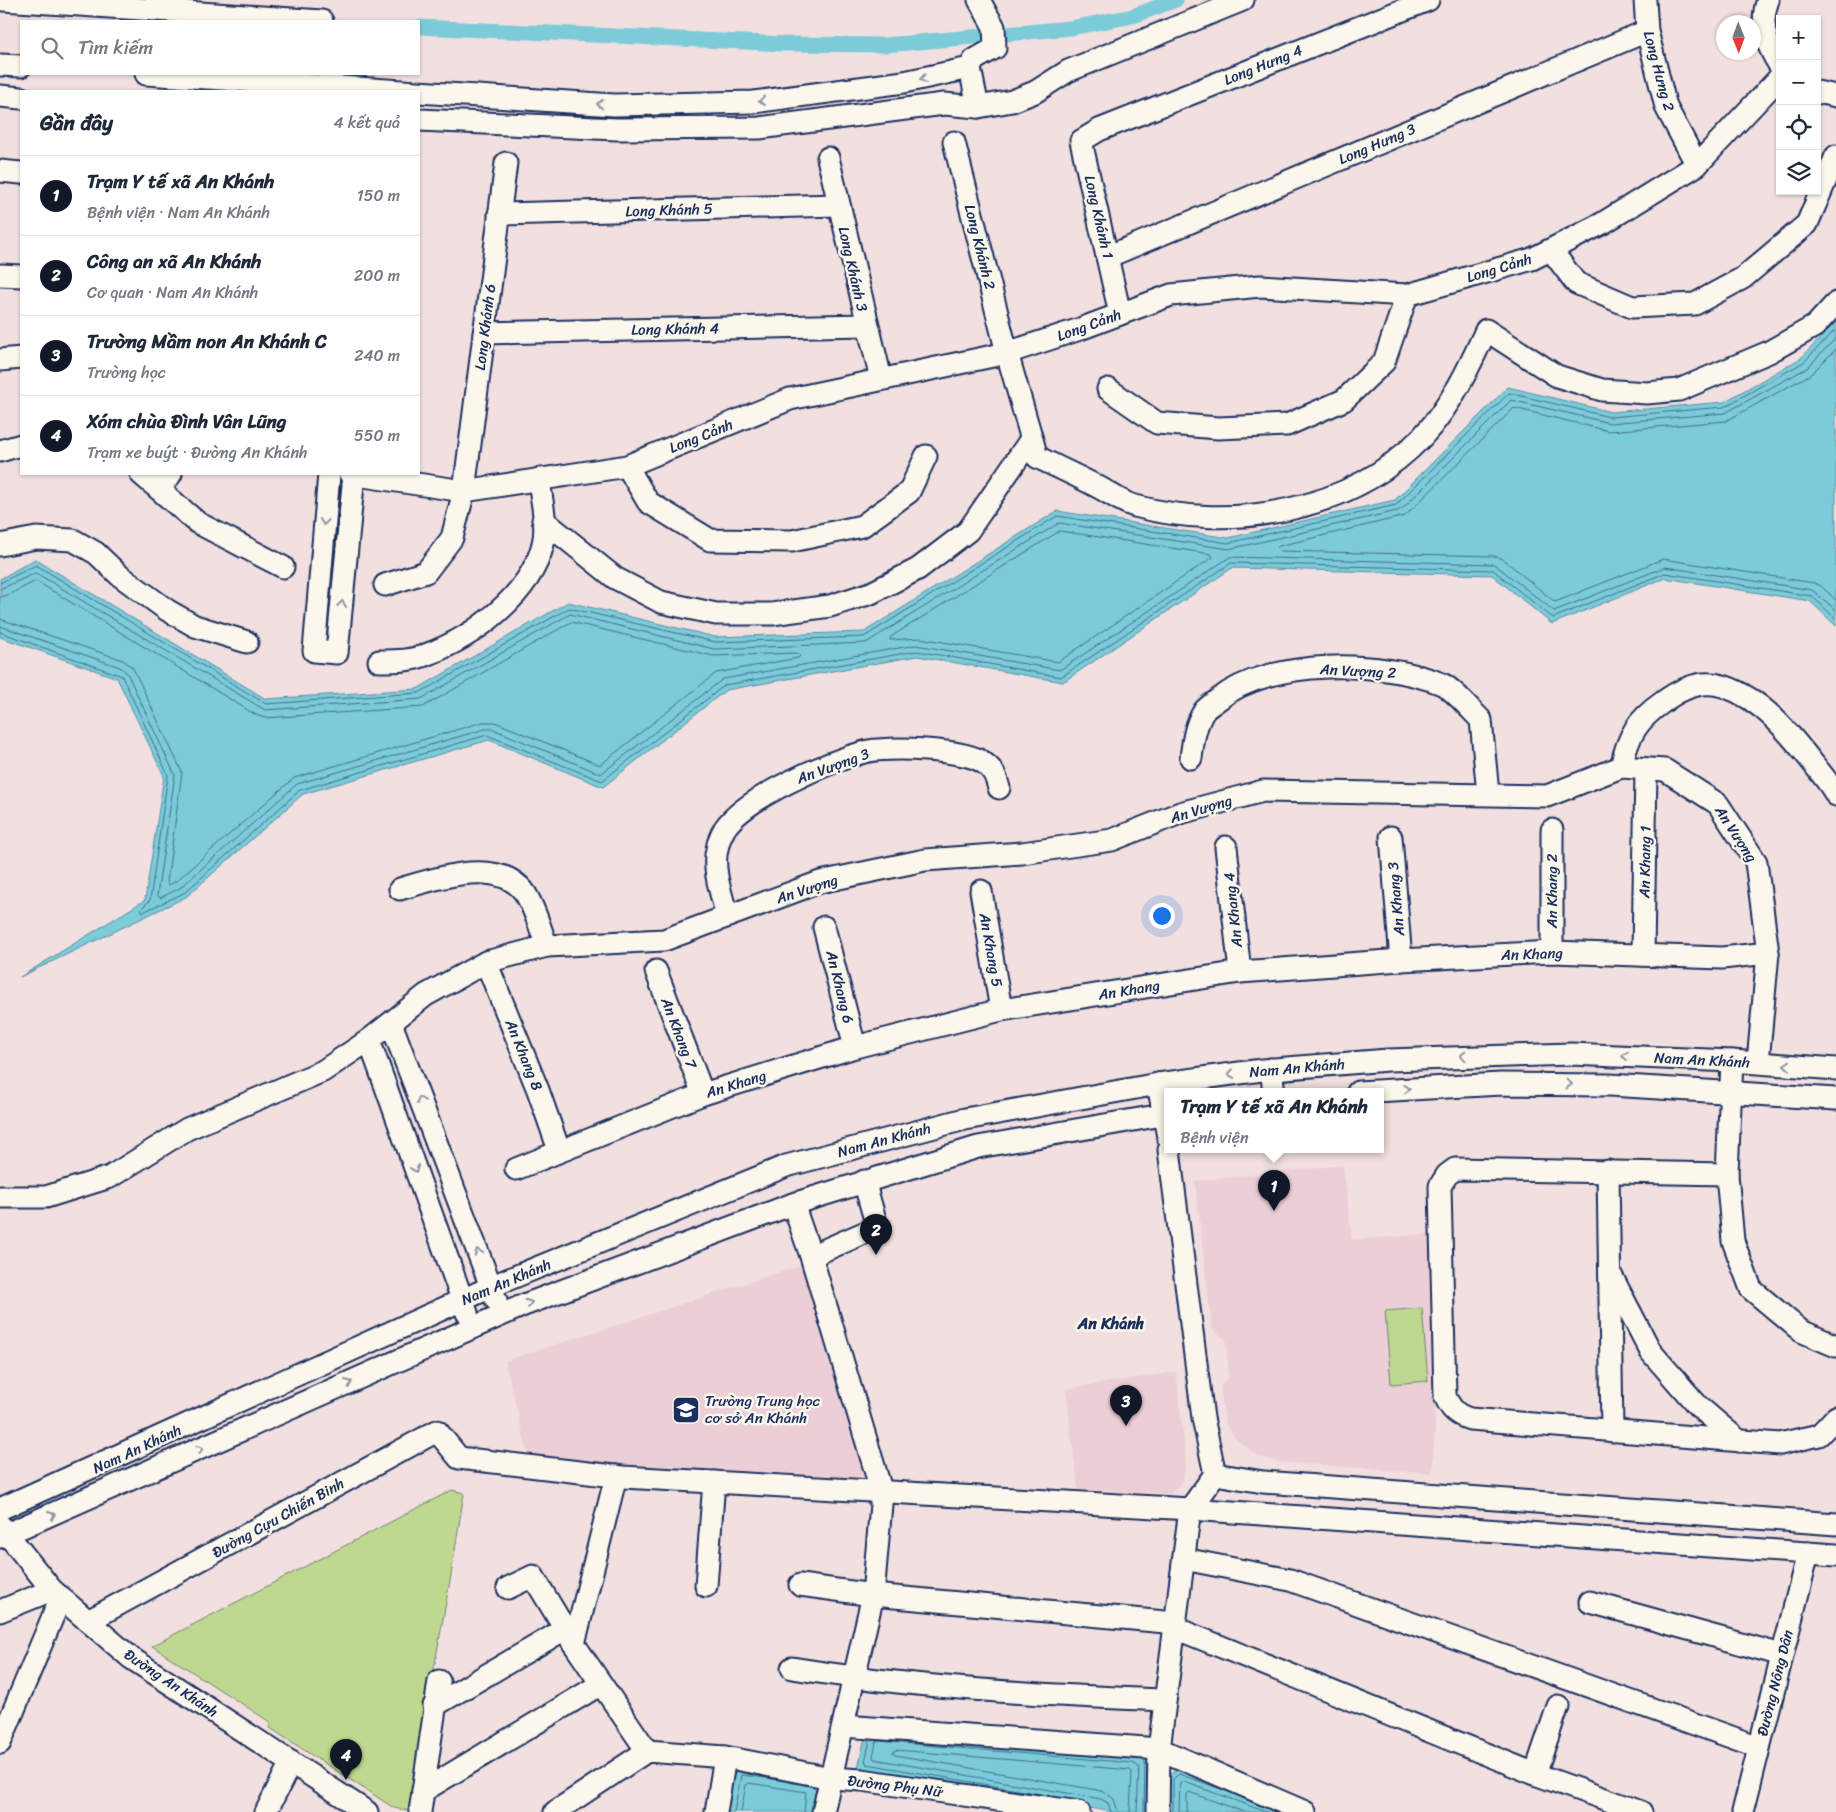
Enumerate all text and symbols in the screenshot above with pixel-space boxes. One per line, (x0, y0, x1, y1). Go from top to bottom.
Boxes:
north arrow (1716, 15, 1761, 60)
map controls (1776, 15, 1821, 195)
button: + (1776, 15, 1821, 60)
search box (20, 20, 420, 75)
street label: Long Hưng 2 (1636, 28, 1682, 114)
text: Tìm kiếm (78, 31, 153, 64)
icon: search (38, 34, 66, 62)
street label: Long Hưng 4 (1220, 37, 1306, 93)
button: − (1776, 60, 1821, 105)
one-way arrow (919, 73, 927, 83)
one-way arrow (758, 95, 766, 106)
one-way arrow (595, 98, 603, 109)
text: Gần đây (40, 104, 113, 142)
button: locate (1776, 105, 1821, 150)
text: 4 kết quả (334, 108, 400, 137)
street label: Long Hưng 3 (1334, 116, 1420, 172)
button: layers (1776, 150, 1821, 195)
text: Trạm Y tế xã An Khánh (87, 165, 274, 198)
street label: Long Khánh 1 (1077, 173, 1121, 261)
text: 1 (53, 181, 59, 210)
text: 150 m (357, 181, 400, 210)
street label: Long Khánh 5 (625, 195, 713, 225)
text: Bệnh viện · Nam An Khánh (87, 198, 270, 227)
street label: Long Khánh 2 (957, 202, 1003, 293)
street label: Long Khánh 3 (831, 224, 875, 314)
text: Công an xã An Khánh (87, 245, 261, 278)
street label: Long Cảnh (1463, 246, 1535, 290)
text: 2 (51, 261, 61, 290)
text: 200 m (354, 261, 400, 290)
text: Cơ quan · Nam An Khánh (87, 278, 258, 307)
street label: Long Khánh 6 (467, 282, 503, 372)
street label: Long Cảnh (1053, 301, 1125, 349)
street label: Long Khánh 4 (631, 315, 719, 343)
text: Trường Mầm non An Khánh C (87, 325, 327, 358)
text: 3 (52, 341, 60, 370)
text: 240 m (354, 341, 400, 370)
text: Trường học (87, 358, 166, 387)
text: Xóm chùa Đình Vân Lũng (87, 405, 286, 438)
street label: Long Cảnh (665, 411, 737, 461)
text: 4 (51, 421, 61, 450)
text: 550 m (354, 421, 400, 450)
text: Trạm xe buýt · Đường An Khánh (87, 438, 307, 467)
one-way arrow (319, 519, 330, 527)
one-way arrow (336, 600, 347, 608)
street label: An Vượng 2 (1318, 656, 1397, 686)
street label: An Vượng 3 (792, 741, 873, 792)
street label: An Vượng (1166, 787, 1236, 831)
street label: An Vượng (1707, 799, 1764, 868)
street label: An Khang 1 (1631, 826, 1659, 899)
street label: An Khang 2 (1539, 853, 1565, 929)
street label: An Khang 3 (1380, 861, 1412, 938)
street label: An Vượng (772, 867, 842, 912)
street label: An Khang 4 (1216, 871, 1250, 950)
your location (1149, 903, 1175, 929)
street label: An Khang 5 (972, 910, 1010, 989)
street label: An Khang (1500, 940, 1564, 968)
street label: An Khang 6 (818, 947, 862, 1026)
street label: An Khang (1095, 972, 1162, 1008)
street label: An Khang 7 (653, 993, 705, 1074)
street label: An Khang 8 (498, 1014, 550, 1095)
street label: Nam An Khánh (1654, 1045, 1751, 1075)
street label: Nam An Khánh (1248, 1051, 1346, 1085)
one-way arrow (1459, 1051, 1467, 1062)
one-way arrow (1621, 1051, 1628, 1061)
one-way arrow (1783, 1059, 1791, 1070)
street label: An Khang (702, 1062, 770, 1106)
one-way arrow (1227, 1068, 1235, 1079)
one-way arrow (1566, 1079, 1573, 1089)
one-way arrow (1403, 1084, 1411, 1095)
popup (1164, 1088, 1384, 1153)
text: Trạm Y tế xã An Khánh (1180, 1090, 1368, 1123)
one-way arrow (416, 1097, 426, 1105)
street label: Nam An Khánh (834, 1115, 934, 1165)
text: Bệnh viện (1180, 1123, 1249, 1152)
one-way arrow (409, 1164, 419, 1172)
pin: 1 (1258, 1170, 1290, 1211)
pin: 2 (860, 1214, 892, 1255)
one-way arrow (473, 1249, 483, 1257)
street label: Nam An Khánh (457, 1251, 555, 1313)
one-way arrow (524, 1299, 533, 1309)
district label: An Khánh (1077, 1309, 1145, 1338)
one-way arrow (344, 1378, 353, 1389)
pin: 3 (1110, 1385, 1142, 1426)
place label: Trường Trung học cơ sở An Khánh (705, 1388, 821, 1431)
school or university icon: Trường Trung học cơ sở An Khánh (671, 1395, 701, 1425)
street label: Nam An Khánh (88, 1417, 186, 1481)
one-way arrow (195, 1444, 204, 1455)
street label: Đường Cựu Chiến Binh (207, 1471, 349, 1565)
one-way arrow (47, 1511, 56, 1522)
street label: Đường Nông Dân (1749, 1627, 1801, 1739)
street label: Đường An Khánh (119, 1642, 224, 1724)
pin: 4 (330, 1739, 362, 1780)
street label: Đường Phụ Nữ (846, 1767, 946, 1805)

